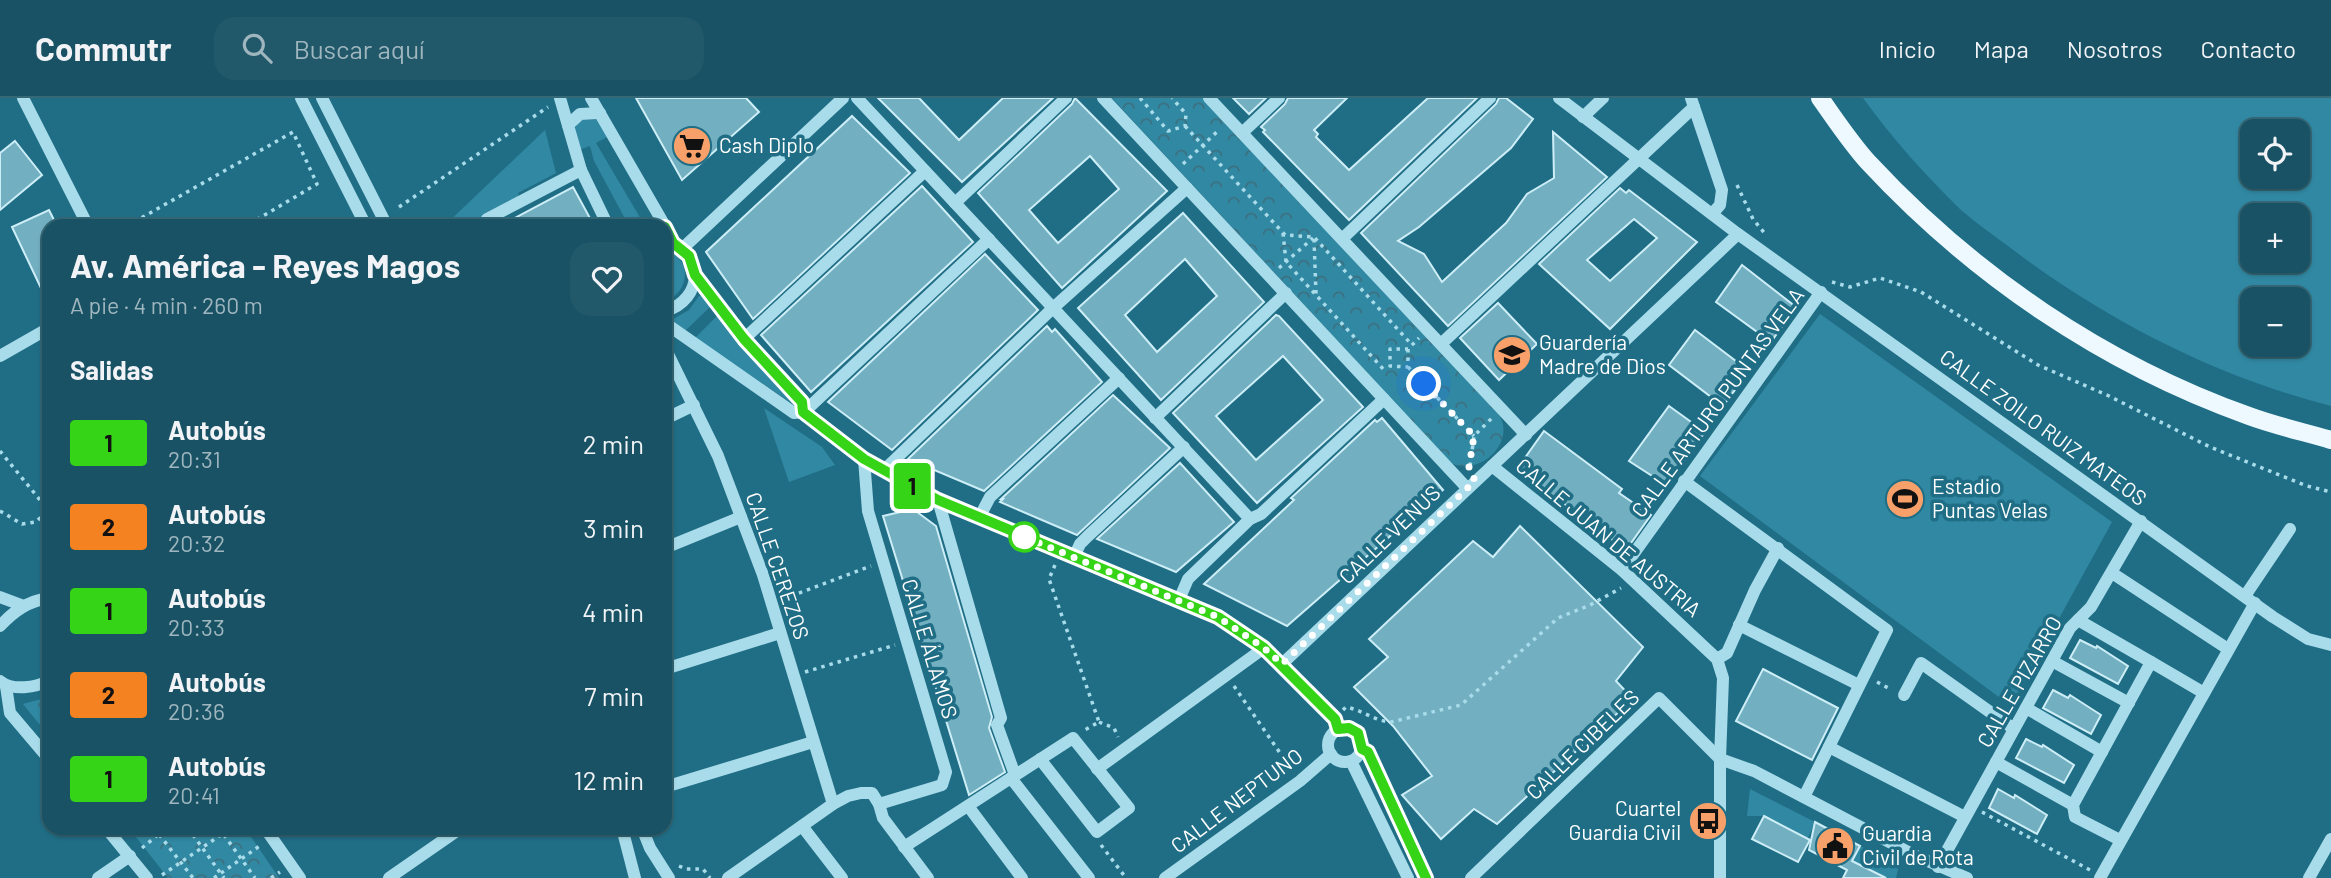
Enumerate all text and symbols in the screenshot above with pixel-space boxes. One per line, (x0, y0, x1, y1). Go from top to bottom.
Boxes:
search box (214, 17, 704, 80)
text: Commutr (35, 28, 172, 68)
icon: search (238, 29, 276, 67)
text: Buscar aquí (294, 33, 425, 64)
text: Inicio (1879, 34, 1936, 63)
text: Mapa (1974, 34, 2029, 63)
text: Nosotros (2067, 34, 2163, 63)
text: Contacto (2201, 34, 2296, 63)
map controls (2240, 119, 2310, 357)
button: locate (2240, 119, 2310, 189)
supermarket icon: Cash Diplo (671, 125, 713, 167)
place label: Cash Diplo (719, 132, 814, 157)
button: + (2240, 203, 2310, 273)
button: heart (570, 242, 644, 316)
text: Av. América - Reyes Magos (70, 245, 460, 285)
street label: CALLE ARTURO PUNTAS VELA (1625, 282, 1809, 522)
button: − (2240, 287, 2310, 357)
text: A pie · 4 min · 260 m (70, 291, 263, 319)
place label: Guardería Madre de Dios (1539, 329, 1666, 378)
school or university icon: Guardería Madre de Dios (1491, 334, 1533, 376)
street label: CALLE ZOILO RUIZ MATEOS (1936, 343, 2152, 510)
text: Salidas (70, 354, 154, 385)
your location (1406, 366, 1441, 401)
text: Autobús (168, 414, 266, 445)
text: 1 (104, 428, 113, 457)
text: 2 min (583, 428, 644, 459)
text: 20:31 (168, 445, 221, 473)
street label: CALLE JUAN DE AUSTRIA (1511, 452, 1707, 622)
line badge: 1 (889, 463, 935, 509)
text: 1 (908, 471, 916, 500)
place label: Estadio Puntas Velas (1932, 473, 2048, 522)
sports icon: Estadio Puntas Velas (1884, 478, 1926, 520)
street label: CALLE VENUS (1333, 479, 1445, 588)
street label: CALLE CEREZOS (742, 489, 815, 642)
text: Autobús (168, 498, 266, 529)
text: 2 (102, 512, 115, 541)
text: 3 min (583, 512, 644, 543)
unlabelled marker (1009, 522, 1039, 552)
text: 20:32 (168, 529, 225, 557)
street label: CALLE ÁLAMOS (897, 576, 964, 721)
text: Autobús (168, 582, 266, 613)
text: 1 (104, 596, 113, 625)
text: 4 min (582, 596, 644, 627)
street label: CALLE PIZARRO (1971, 611, 2066, 751)
text: 20:33 (168, 613, 225, 641)
text: Autobús (168, 666, 266, 697)
text: 2 (102, 680, 115, 709)
text: 7 min (584, 680, 644, 711)
street label: CALLE CIBELES (1520, 684, 1644, 804)
text: 20:36 (168, 697, 225, 725)
street label: CALLE NEPTUNO (1165, 742, 1307, 857)
text: Autobús (168, 750, 266, 781)
text: 1 (104, 764, 113, 793)
text: 12 min (574, 764, 644, 795)
text: 20:41 (168, 781, 220, 809)
place label: Cuartel Guardia Civil (1569, 795, 1681, 844)
bus stop icon: Cuartel Guardia Civil (1687, 800, 1729, 842)
place label: Guardia Civil de Rota (1862, 820, 1974, 869)
public building icon: Guardia Civil de Rota (1814, 825, 1856, 867)

